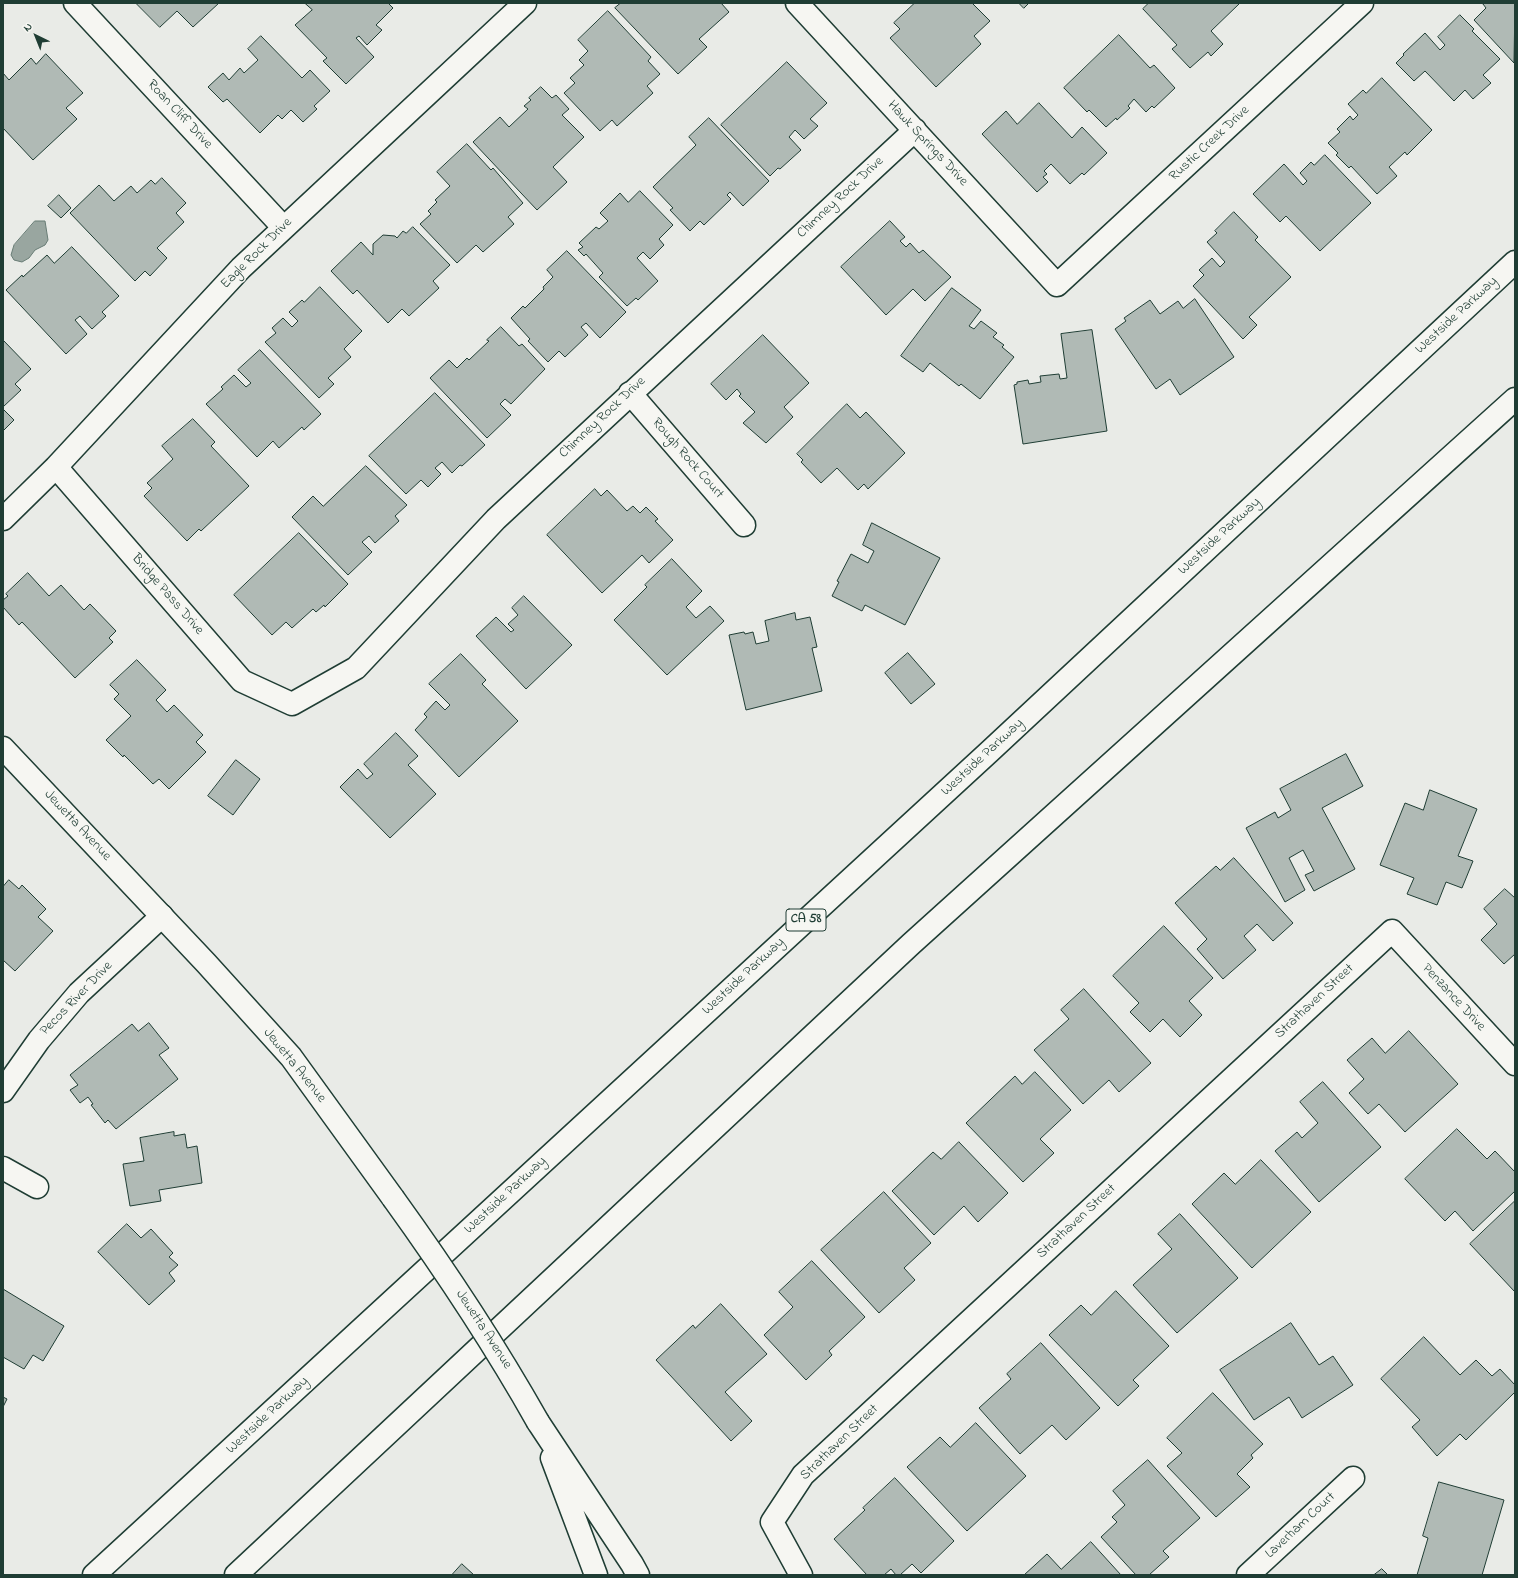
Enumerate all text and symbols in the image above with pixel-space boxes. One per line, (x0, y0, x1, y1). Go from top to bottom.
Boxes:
north arrow (16, 16, 56, 56)
text: N (20, 19, 36, 36)
street label: Roan Cliff Drive (143, 77, 215, 153)
street label: Hawk Springs Drive (883, 98, 971, 190)
street label: Rustic Creek Drive (1167, 103, 1253, 185)
street label: Chimney Rock Drive (794, 154, 888, 242)
street label: Eagle Rock Drive (218, 215, 296, 293)
street label: Westside Parkway (1412, 274, 1502, 358)
street label: Chimney Rock Drive (556, 374, 650, 462)
street label: Rough Rock Court (647, 415, 727, 503)
street label: Westside Parkway (1175, 495, 1265, 579)
street label: Bridge Pass Drive (127, 551, 207, 639)
street label: Westside Parkway (938, 716, 1028, 800)
street label: Jewetta Avenue (40, 787, 114, 865)
road number: CA 58 (786, 909, 826, 931)
street label: Westside Parkway (699, 935, 789, 1019)
street label: Pecos River Drive (37, 958, 117, 1040)
street label: Strathaven Street (1272, 961, 1358, 1043)
street label: Penzance Drive (1418, 961, 1488, 1035)
street label: Jewetta Avenue (259, 1025, 329, 1107)
street label: Westside Parkway (461, 1154, 551, 1238)
street label: Strathaven Street (1034, 1181, 1120, 1263)
street label: Jewetta Avenue (451, 1287, 515, 1373)
street label: Westside Parkway (223, 1374, 313, 1458)
street label: Strathaven Street (797, 1401, 883, 1485)
street label: Laverham Court (1262, 1489, 1340, 1563)

